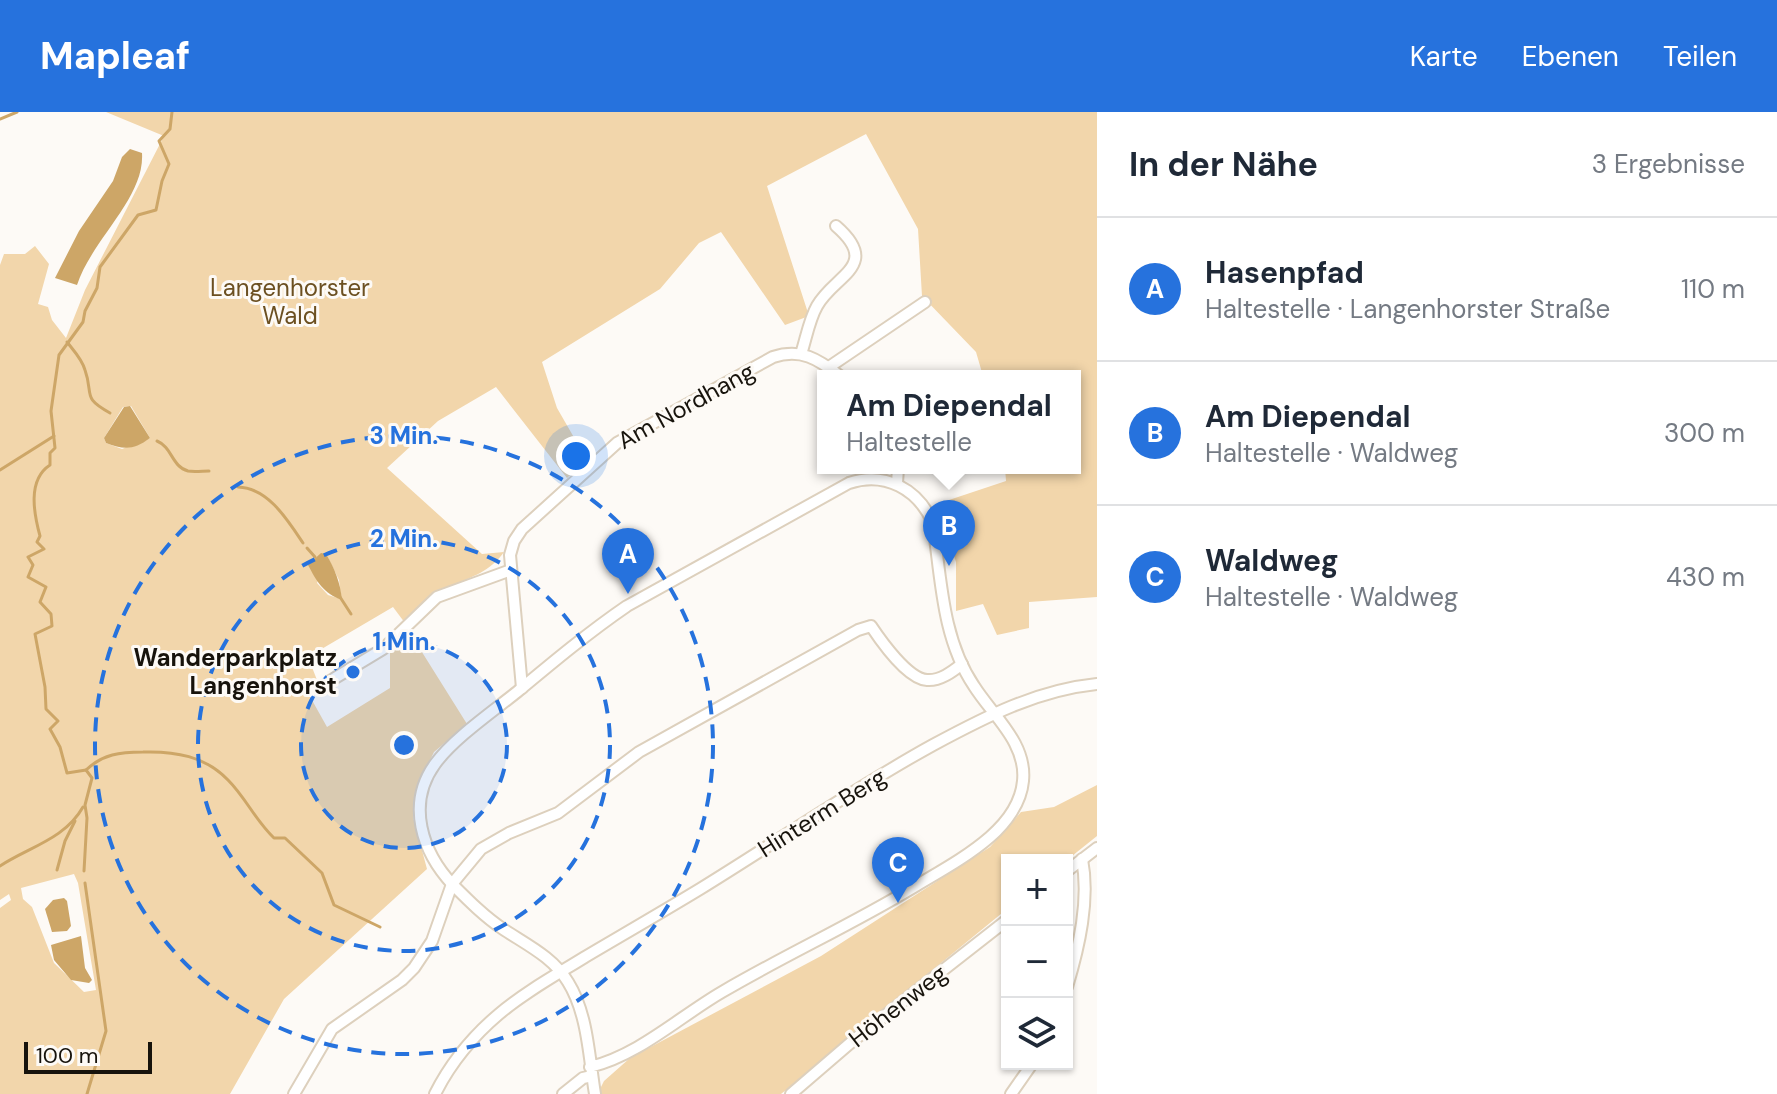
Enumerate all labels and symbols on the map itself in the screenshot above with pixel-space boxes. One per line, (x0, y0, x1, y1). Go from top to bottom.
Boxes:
park label: Langenhorster Wald (210, 272, 370, 331)
street label: Am Nordhang (612, 355, 760, 456)
text: 3 Min. (370, 420, 438, 451)
your location (556, 436, 596, 476)
pin: B (923, 500, 975, 566)
text: 2 Min. (370, 523, 438, 554)
pin: A (602, 528, 654, 594)
text: 1 Min. (372, 626, 436, 657)
place label: Wanderparkplatz Langenhorst (133, 642, 337, 701)
marker: Wanderparkplatz Langenhorst (344, 663, 362, 681)
centre of rings (390, 731, 418, 759)
street label: Hinterm Berg (752, 761, 892, 864)
pin: C (872, 837, 924, 903)
street label: Höhenweg (842, 958, 953, 1054)
scale bar (24, 1038, 152, 1074)

